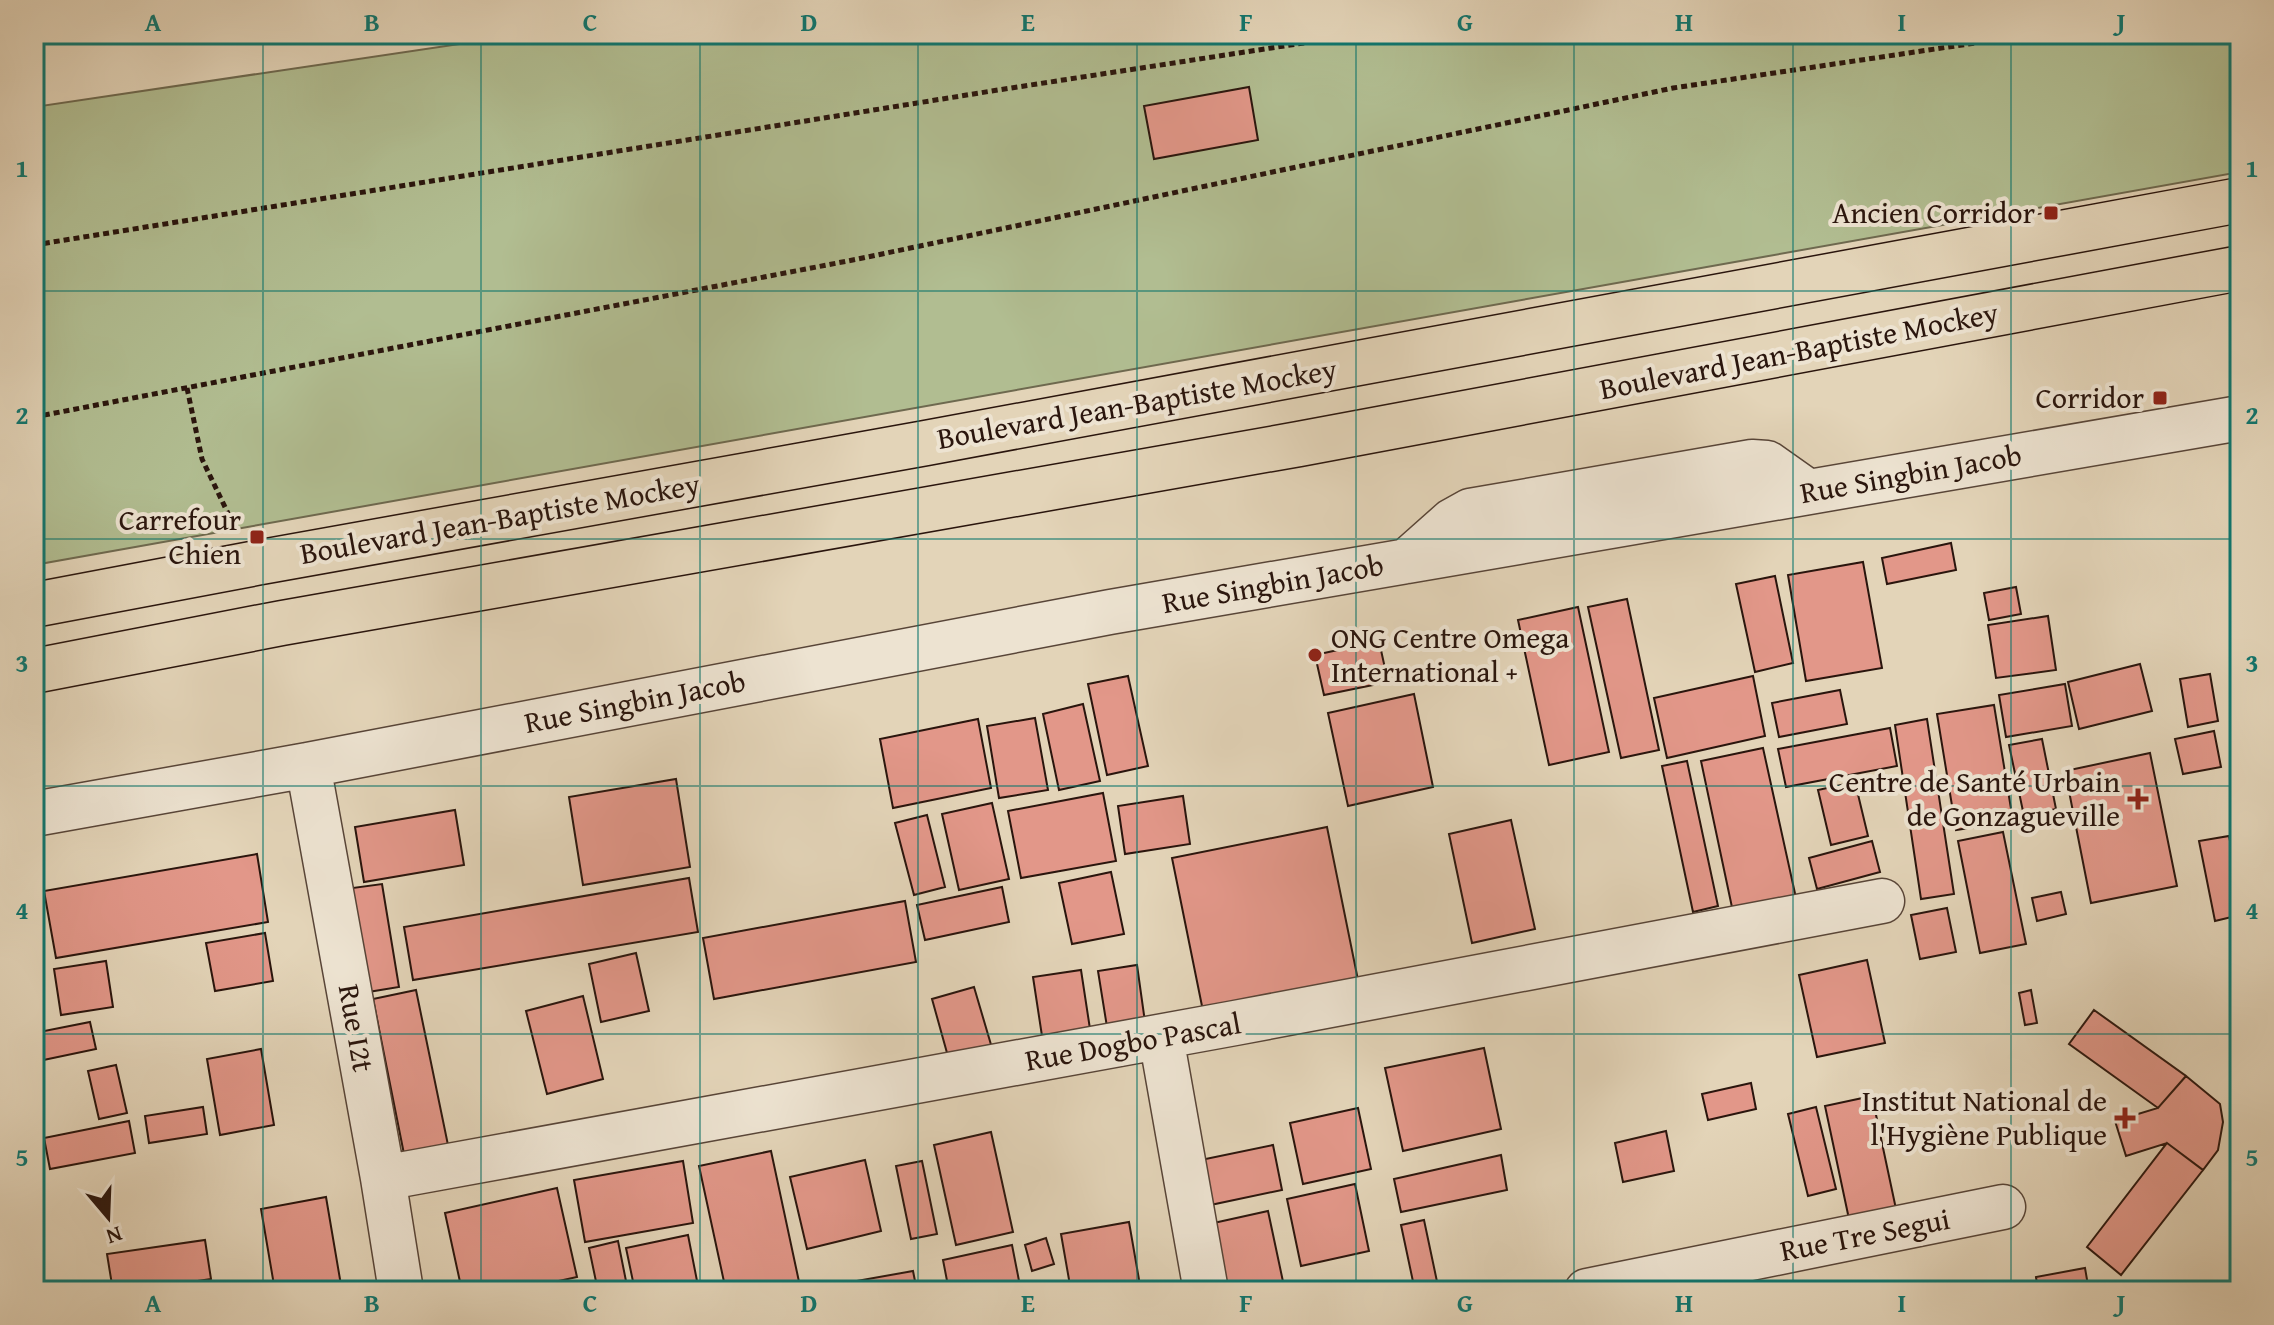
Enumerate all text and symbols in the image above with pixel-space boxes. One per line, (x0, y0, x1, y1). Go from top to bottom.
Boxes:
text: A (145, 2, 162, 41)
text: B (364, 2, 380, 41)
text: C (583, 2, 597, 41)
text: D (801, 2, 817, 41)
text: E (1021, 2, 1035, 41)
text: F (1239, 2, 1253, 41)
text: G (1457, 2, 1473, 41)
text: H (1675, 2, 1693, 41)
text: I (1898, 2, 1906, 41)
text: J (2113, 2, 2126, 41)
text: 1 (15, 148, 29, 187)
text: 1 (2245, 148, 2259, 187)
place label: Ancien Corridor (1832, 190, 2035, 234)
marker: Ancien Corridor (2042, 204, 2060, 222)
street label: Boulevard Jean-Baptiste Mockey (1596, 290, 2002, 410)
street label: Boulevard Jean-Baptiste Mockey (934, 346, 1340, 460)
place label: Corridor (2036, 375, 2144, 419)
marker: Corridor (2151, 389, 2169, 407)
text: 2 (15, 395, 29, 434)
text: 2 (2245, 395, 2259, 434)
street label: Rue Singbin Jacob (1797, 432, 2025, 514)
street label: Boulevard Jean-Baptiste Mockey (297, 461, 703, 575)
place label: Carrefour Chien (119, 497, 241, 575)
marker: Carrefour Chien (248, 528, 266, 546)
street label: Rue Singbin Jacob (1159, 542, 1387, 624)
place label: ONG Centre Omega International + (1331, 615, 1569, 693)
text: 3 (15, 643, 29, 682)
text: 3 (2245, 643, 2259, 682)
marker: ONG Centre Omega International + (1306, 646, 1324, 664)
street label: Rue Singbin Jacob (521, 658, 749, 744)
place label: Centre de Santé Urbain de Gonzagueville (1829, 759, 2120, 837)
marker: Centre de Santé Urbain de Gonzagueville (2127, 788, 2149, 810)
text: 4 (15, 890, 29, 929)
text: 4 (2245, 890, 2259, 929)
street label: Rue I2t (328, 980, 386, 1076)
street label: Rue Dogbo Pascal (1022, 1000, 1244, 1082)
place label: Institut National de l'Hygiène Publique (1862, 1078, 2107, 1156)
marker: Institut National de l'Hygiène Publique (2114, 1107, 2136, 1129)
text: 5 (15, 1137, 29, 1176)
text: 5 (2245, 1137, 2259, 1176)
north arrow (68, 1177, 148, 1257)
street label: Rue Tre Segui (1776, 1196, 1953, 1272)
text: N (102, 1218, 127, 1254)
text: A (145, 1283, 162, 1322)
text: B (364, 1283, 380, 1322)
text: C (583, 1283, 597, 1322)
text: D (801, 1283, 817, 1322)
text: E (1021, 1283, 1035, 1322)
text: F (1239, 1283, 1253, 1322)
text: G (1457, 1283, 1473, 1322)
text: H (1675, 1283, 1693, 1322)
text: I (1898, 1283, 1906, 1322)
text: J (2113, 1283, 2126, 1322)

